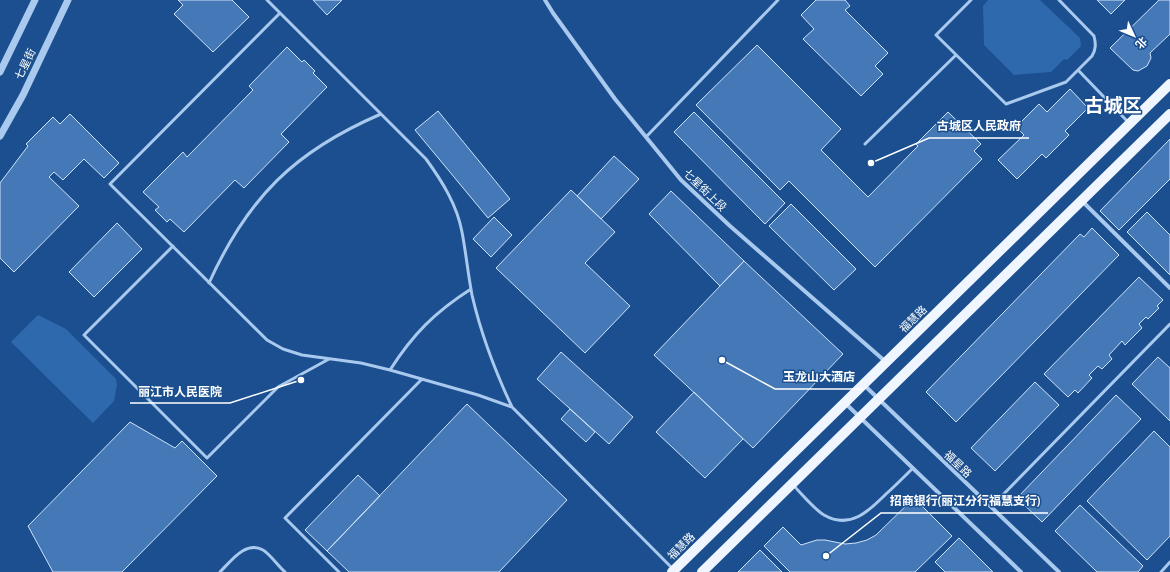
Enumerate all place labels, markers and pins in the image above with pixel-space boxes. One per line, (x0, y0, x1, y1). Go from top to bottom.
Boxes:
callout: 古城区人民政府 (929, 114, 1029, 138)
callout: 玉龙山大酒店 (775, 365, 863, 389)
callout: 丽江市人民医院 (130, 379, 230, 403)
callout: 招商银行(丽江分行福慧支行) (881, 489, 1048, 513)

